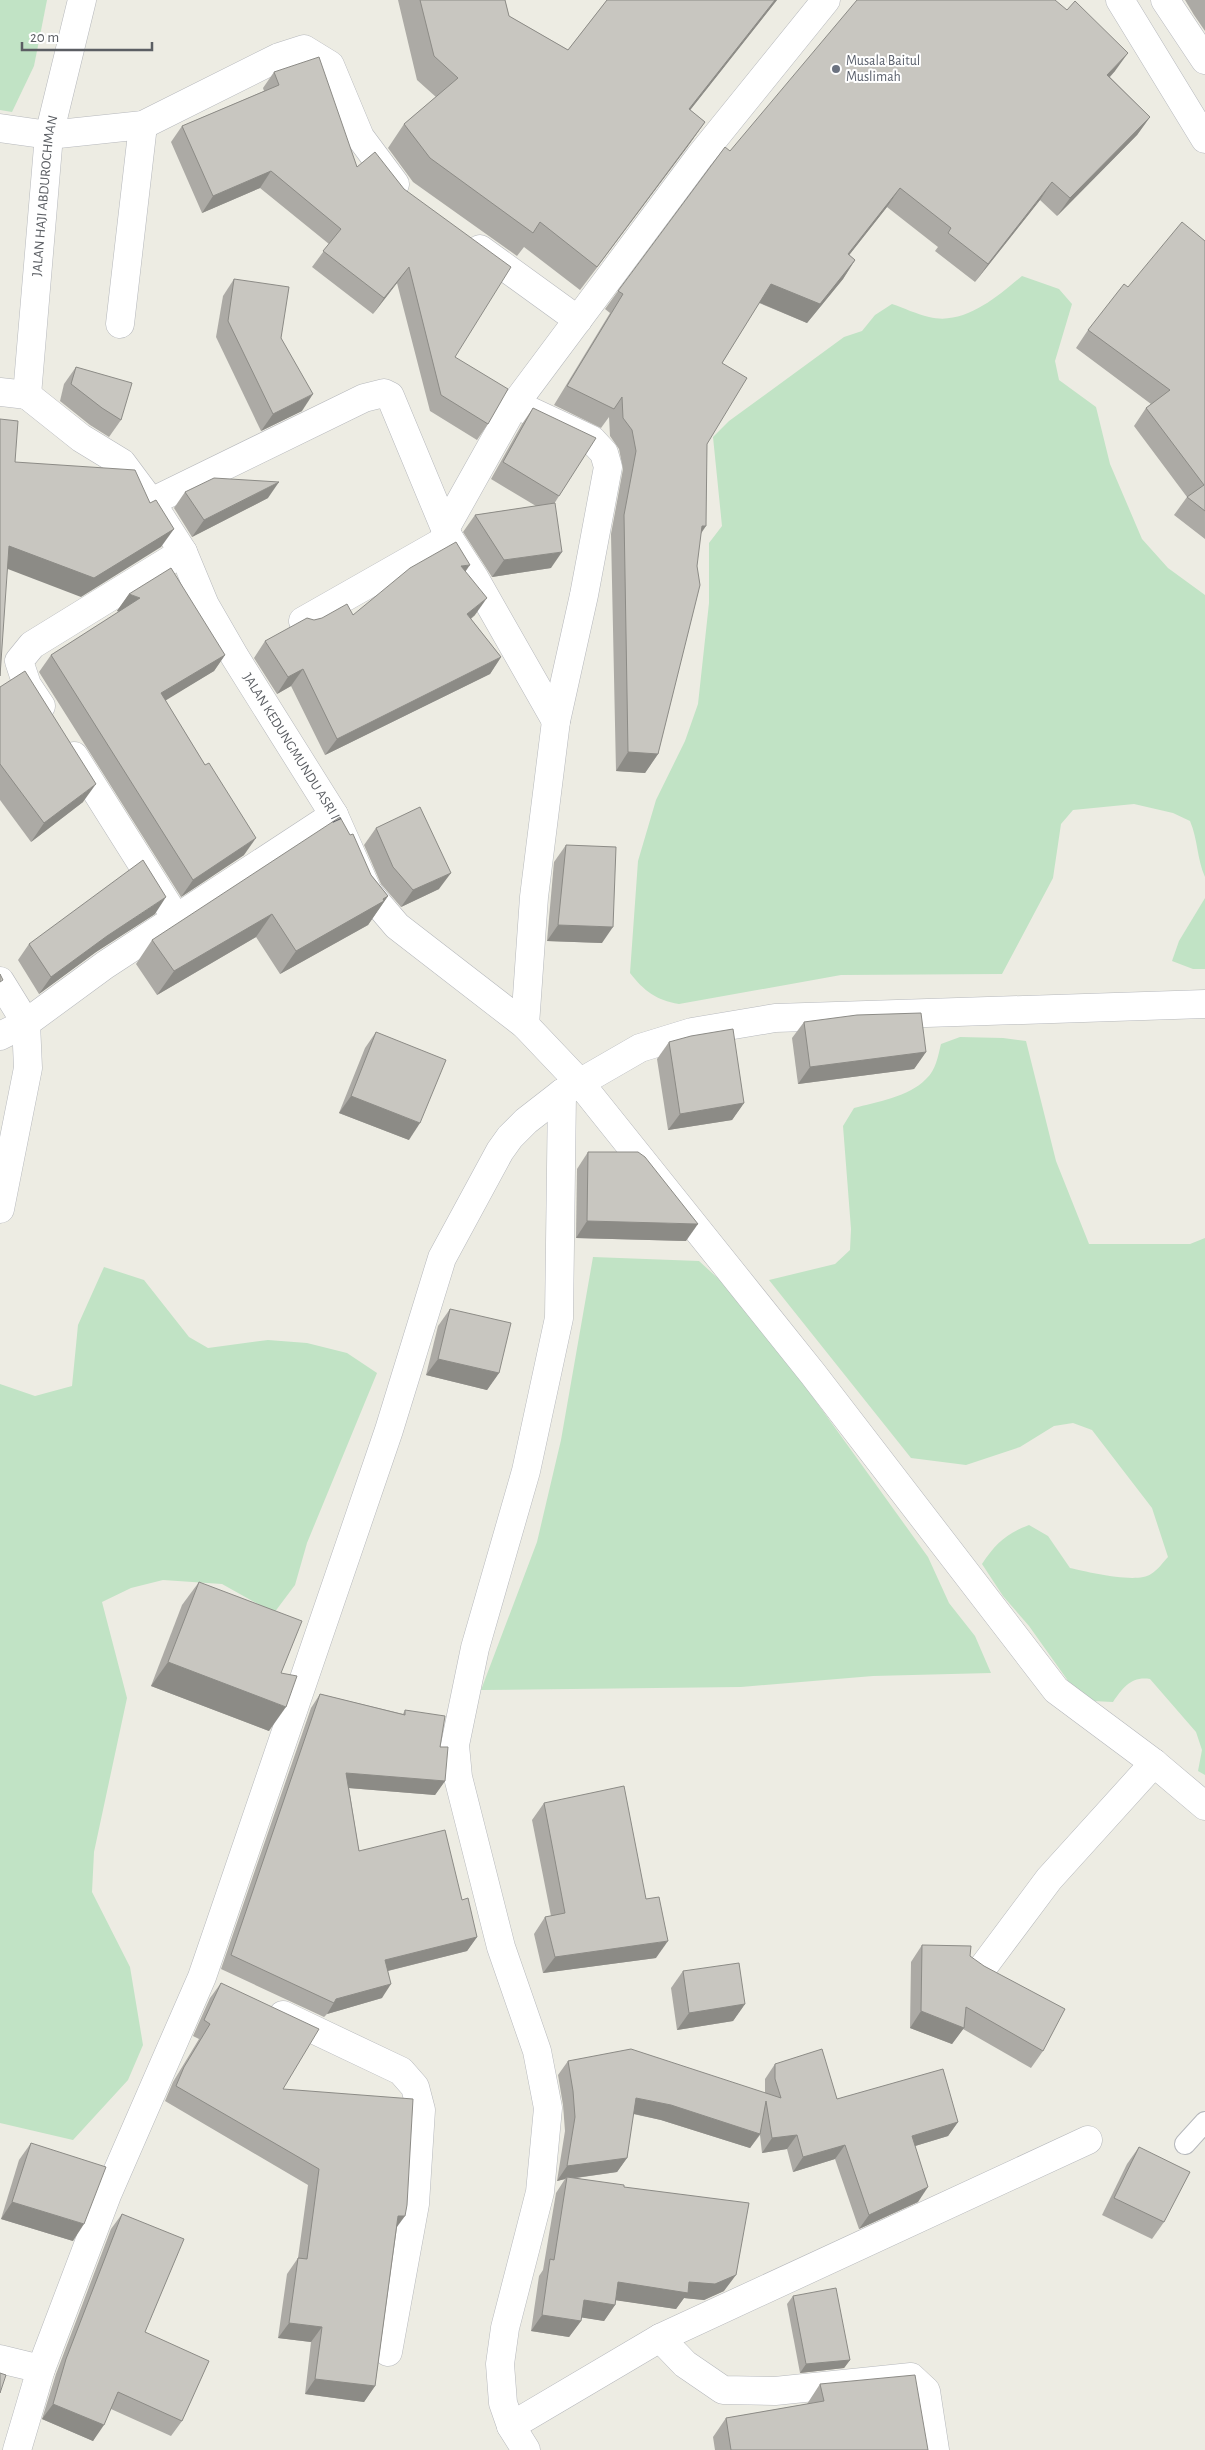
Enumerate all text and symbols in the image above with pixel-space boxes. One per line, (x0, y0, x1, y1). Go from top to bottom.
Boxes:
scale bar (22, 20, 152, 52)
text: 20 m (30, 30, 59, 45)
place label: Musala Baitul Muslimah (846, 54, 920, 84)
marker: Musala Baitul Muslimah (830, 63, 842, 75)
street label: JALAN HAJI ABDUROCHMAN (30, 114, 61, 277)
street label: JALAN KEDUNGMUNDU ASRI II (240, 671, 344, 825)

